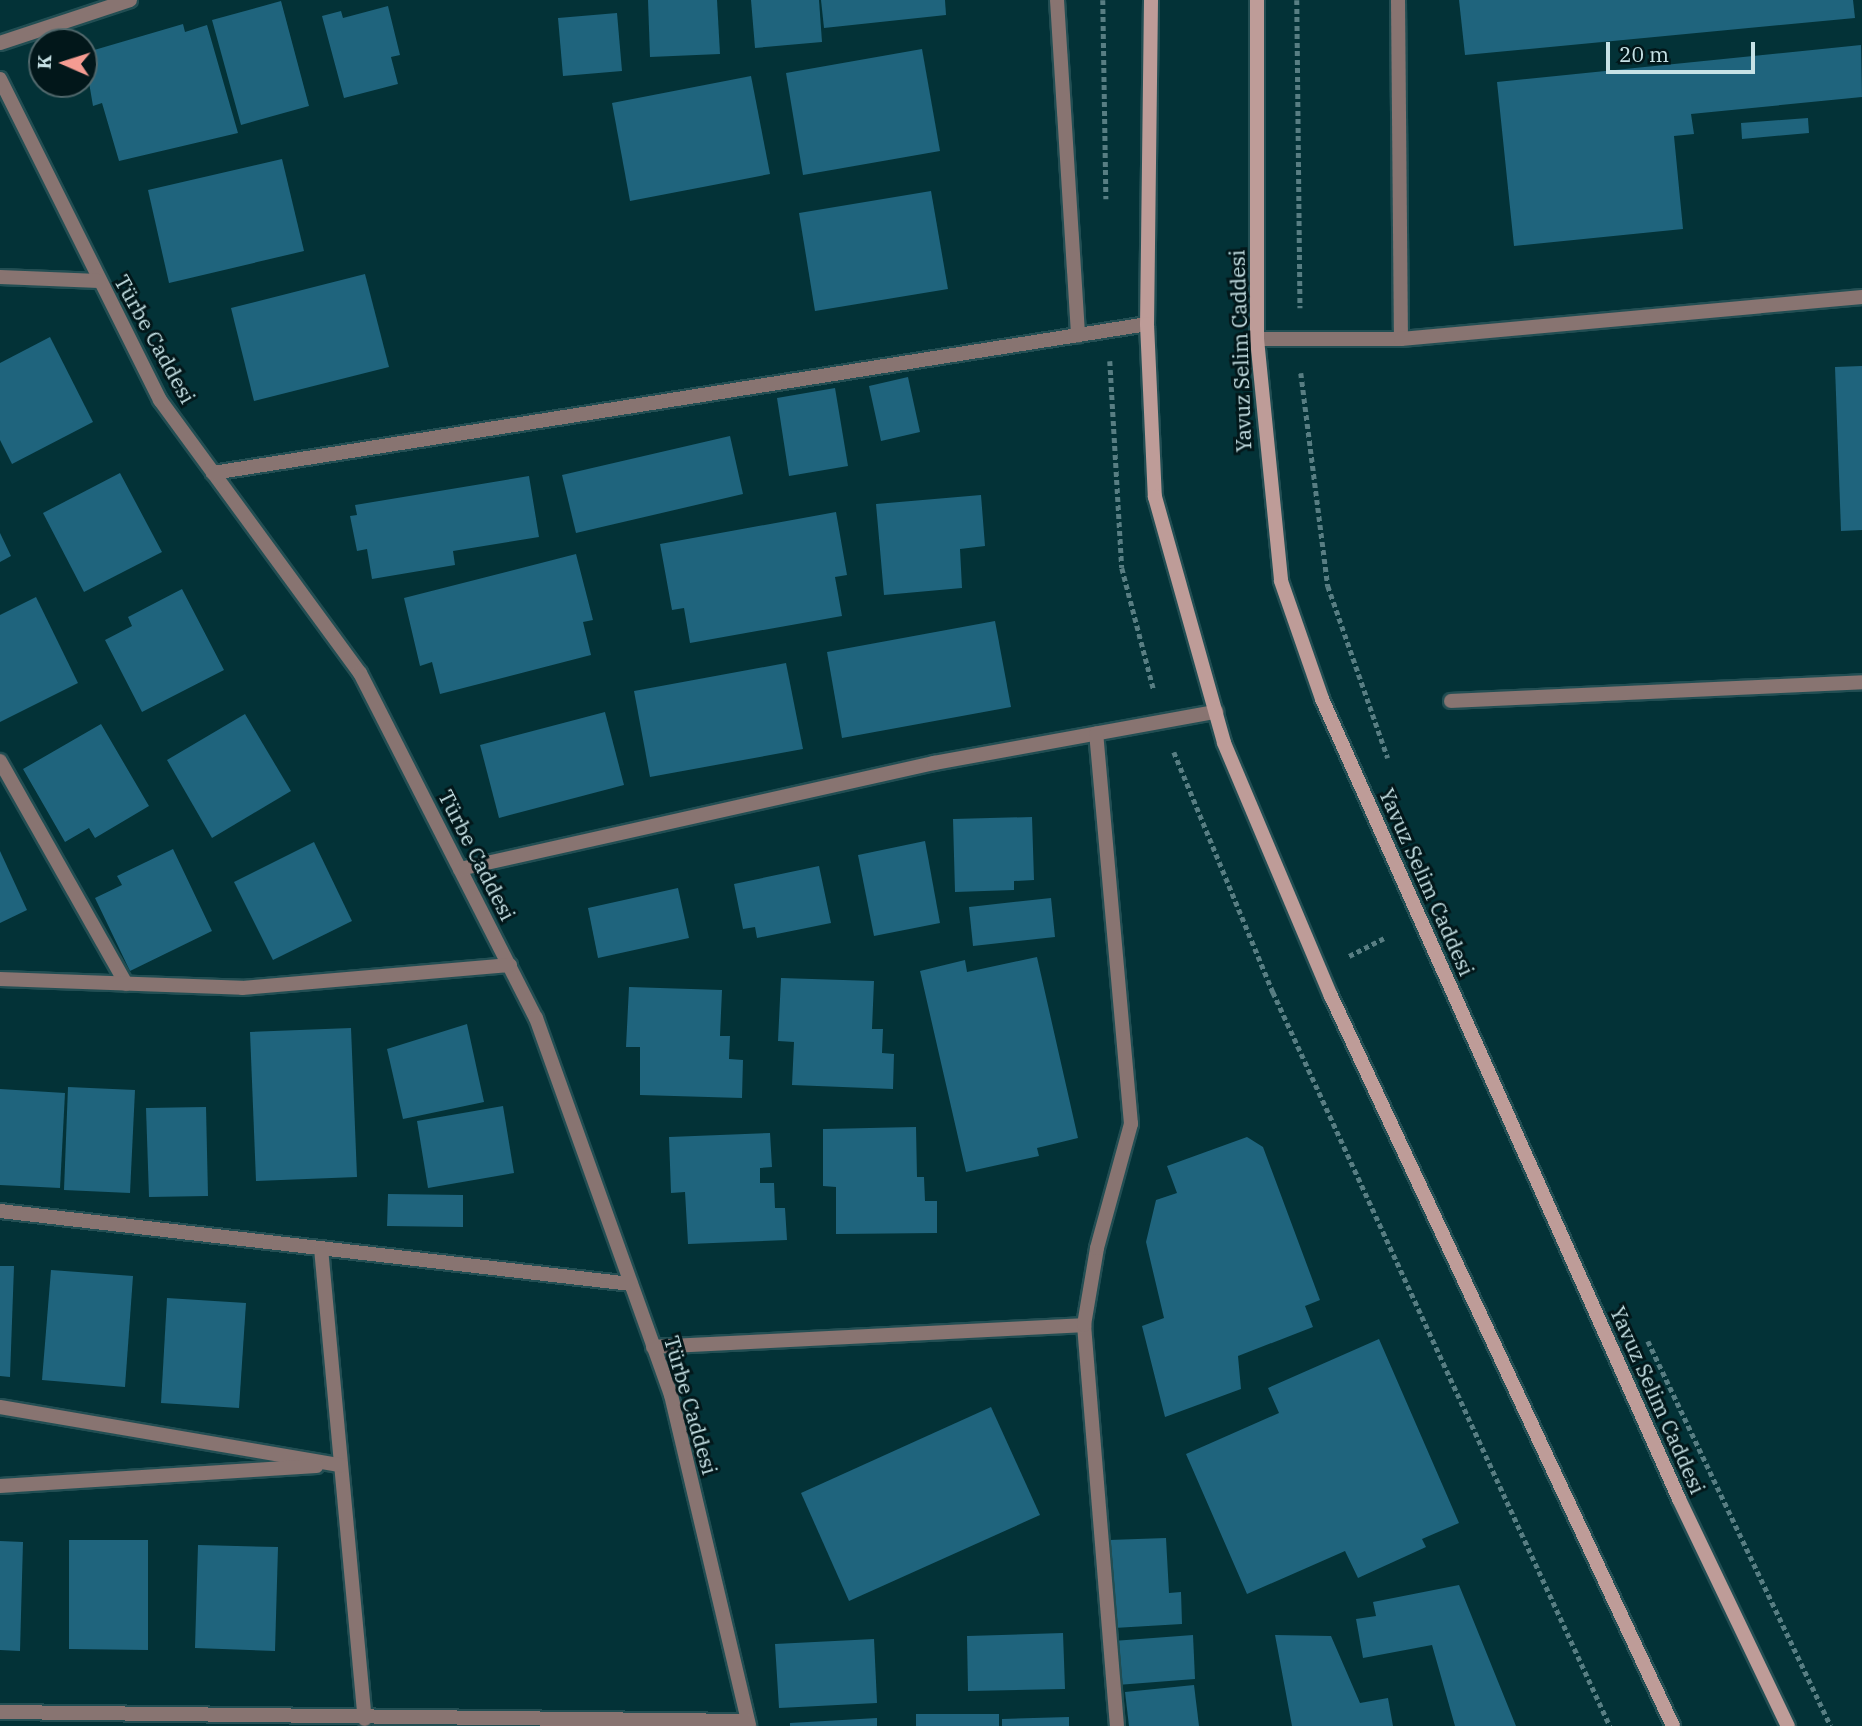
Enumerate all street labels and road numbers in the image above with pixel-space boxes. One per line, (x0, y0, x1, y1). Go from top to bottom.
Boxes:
street label: Yavuz Selim Caddesi (1224, 249, 1256, 453)
street label: Türbe Caddesi (109, 270, 201, 408)
street label: Yavuz Selim Caddesi (1374, 784, 1480, 980)
street label: Türbe Caddesi (433, 786, 521, 924)
street label: Yavuz Selim Caddesi (1605, 1302, 1711, 1498)
street label: Türbe Caddesi (659, 1333, 723, 1477)

